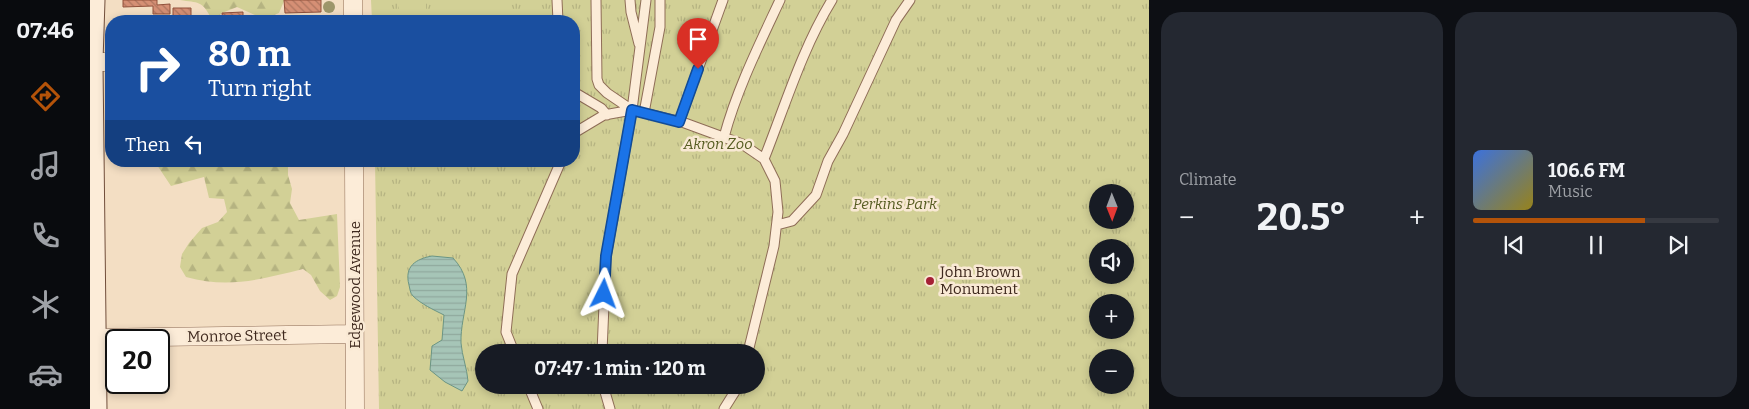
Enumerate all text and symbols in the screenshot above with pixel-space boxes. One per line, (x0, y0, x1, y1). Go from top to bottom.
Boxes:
text: 07:46 (16, 17, 74, 44)
pin (677, 18, 719, 69)
icon: arrive (684, 25, 712, 53)
text: 80 m (208, 33, 291, 75)
icon: right (125, 35, 190, 100)
text: Turn right (208, 75, 311, 102)
icon: directions (28, 79, 63, 114)
icon: left (180, 130, 208, 158)
text: Then (125, 133, 170, 156)
park label: Akron Zoo (682, 135, 753, 153)
icon: music (28, 148, 63, 183)
text: 106.6 FM (1548, 159, 1625, 182)
text: Climate (1179, 170, 1237, 189)
text: Music (1548, 182, 1593, 201)
north arrow (1089, 184, 1134, 229)
map controls (1089, 184, 1134, 394)
text: 20.5° (1257, 194, 1347, 240)
park label: Perkins Park (853, 195, 938, 213)
text: − (1179, 201, 1194, 234)
text: + (1409, 201, 1425, 234)
icon: phone (28, 218, 63, 253)
street label: Edgewood Avenue (346, 221, 364, 349)
icon: previous (1500, 231, 1528, 259)
icon: pause (1582, 231, 1610, 259)
icon: next (1664, 231, 1692, 259)
button: sound (1089, 239, 1134, 284)
place label: John Brown Monument (939, 263, 1021, 298)
position arrow (577, 267, 629, 319)
marker: John Brown Monument (924, 275, 936, 287)
icon: climate (28, 287, 63, 322)
button: + (1089, 294, 1134, 339)
street label: Monroe Street (187, 326, 288, 346)
speed limit sign: 20 (105, 329, 170, 394)
button: − (1089, 349, 1134, 394)
icon: car (28, 357, 63, 392)
text: 07:47 · 1 min · 120 m (534, 357, 706, 380)

